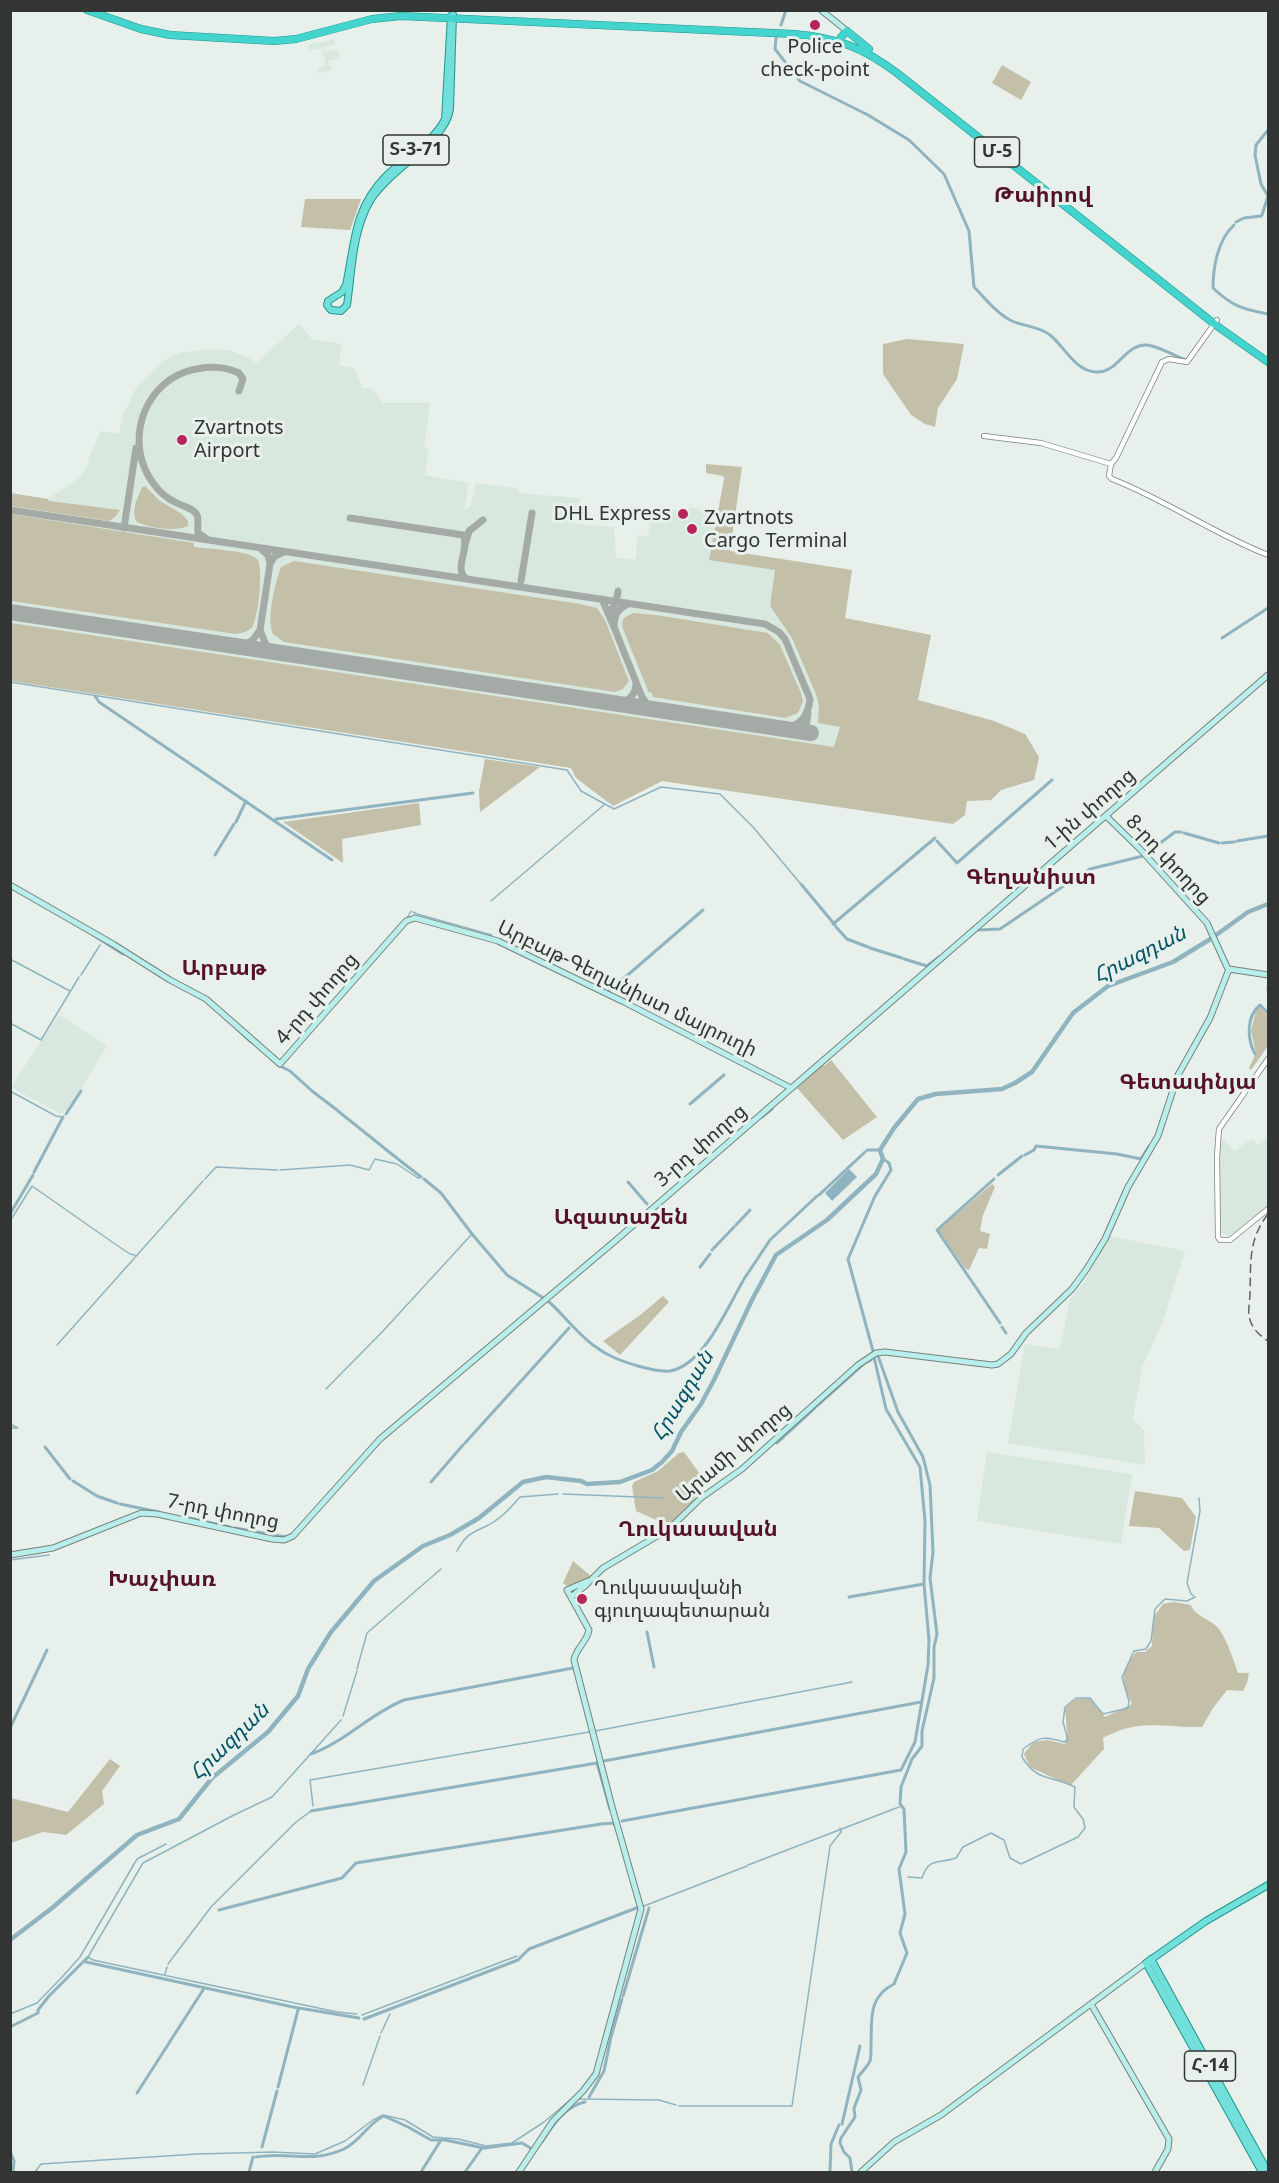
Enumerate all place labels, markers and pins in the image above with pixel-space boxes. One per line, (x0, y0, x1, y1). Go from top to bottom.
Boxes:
marker: Police check-point (808, 18, 822, 32)
place label: Police check-point (760, 35, 870, 82)
place label: Zvartnots Airport (194, 416, 284, 463)
marker: Zvartnots Airport (175, 433, 189, 447)
place label: DHL Express (554, 502, 671, 526)
place label: Zvartnots Cargo Terminal (704, 506, 847, 553)
marker: DHL Express (676, 507, 690, 521)
marker: Zvartnots Cargo Terminal (685, 522, 699, 536)
place label: Ղուկասավանի գյուղապետարան (594, 1576, 770, 1623)
marker: Ղուկասավանի գյուղապետարան (575, 1592, 589, 1606)

